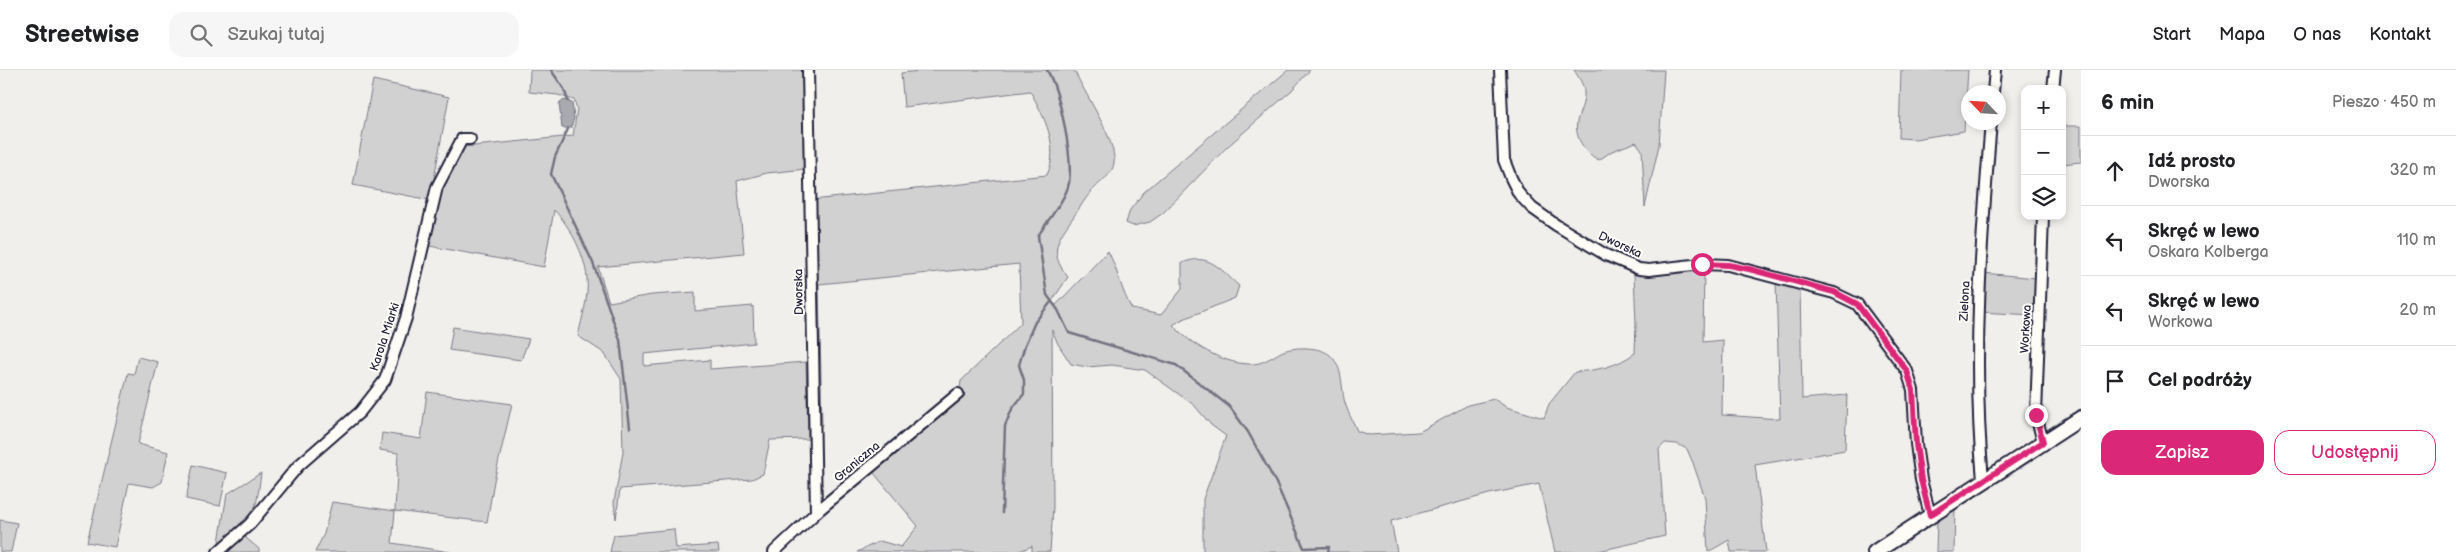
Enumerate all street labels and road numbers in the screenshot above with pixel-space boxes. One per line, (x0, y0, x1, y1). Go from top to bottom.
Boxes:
street label: Dworska (1596, 228, 1644, 262)
street label: Dworska (791, 269, 807, 315)
street label: Zielona (1956, 280, 1974, 322)
street label: Karola Miarki (367, 301, 403, 373)
street label: Workowa (2017, 304, 2035, 354)
street label: Graniczna (831, 438, 883, 485)

